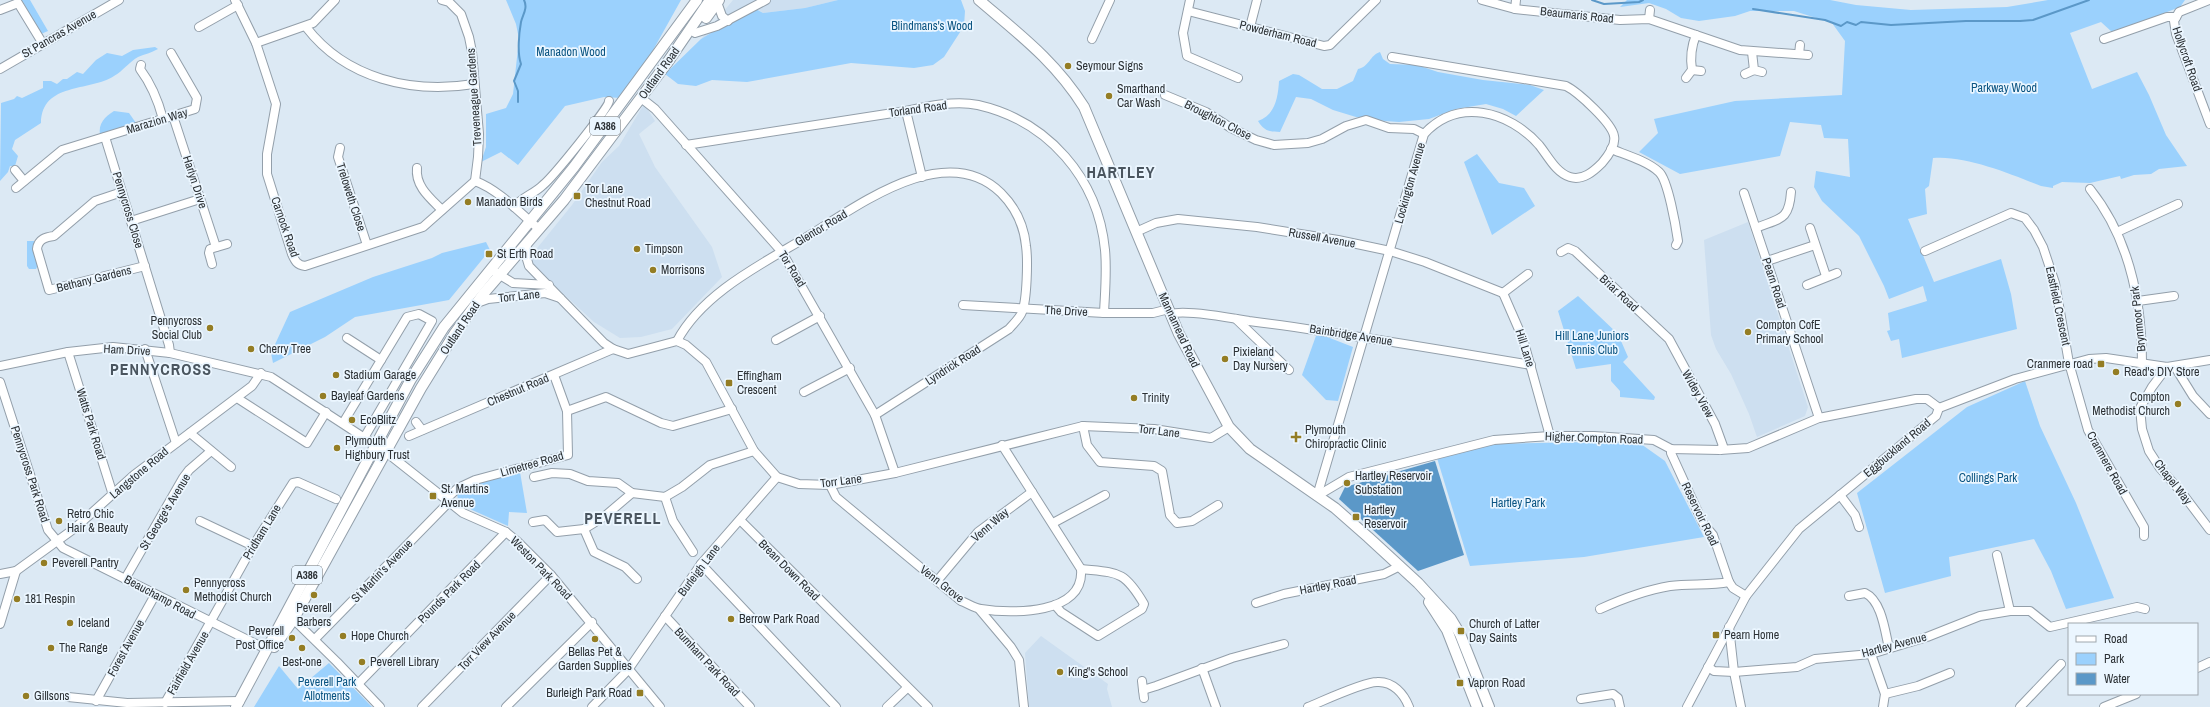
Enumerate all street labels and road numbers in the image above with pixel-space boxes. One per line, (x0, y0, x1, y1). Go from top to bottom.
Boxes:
street label: Beaumaris Road (1539, 3, 1615, 27)
street label: St Pancras Avenue (19, 6, 99, 62)
street label: Powderham Road (1238, 17, 1318, 51)
street label: Hollycroft Road (2168, 25, 2206, 93)
street label: Outland Road (635, 44, 683, 102)
street label: Treveneague Gardens (463, 47, 485, 146)
street label: Broughton Close (1182, 96, 1254, 144)
street label: Torland Road (888, 97, 948, 121)
street label: Marazion Way (125, 104, 190, 138)
road number: A386 (590, 117, 620, 135)
street label: Lockington Avenue (1391, 141, 1429, 225)
street label: Harlyn Drive (179, 154, 211, 210)
street label: Treloweth Close (332, 161, 370, 233)
street label: Pennycross Close (109, 170, 147, 250)
street label: Carnock Road (267, 195, 303, 259)
street label: Glentor Road (792, 206, 850, 250)
street label: Russell Avenue (1287, 224, 1357, 252)
street label: Tor Road (775, 248, 809, 290)
street label: Pearn Road (1758, 256, 1790, 310)
street label: Bethany Gardens (55, 262, 133, 296)
street label: Eastfield Crescent (2042, 265, 2074, 347)
street label: Briar Road (1596, 271, 1642, 315)
street label: Brynmoor Park (2127, 285, 2149, 352)
street label: Torr Lane (497, 286, 541, 306)
street label: Mannamead Road (1155, 290, 1203, 370)
street label: Outland Road (436, 298, 484, 358)
street label: The Drive (1044, 302, 1088, 320)
street label: Bainbridge Avenue (1308, 321, 1394, 349)
street label: Hill Lane (1511, 327, 1539, 369)
street label: Ham Drive (103, 341, 151, 359)
street label: Lyndrick Road (922, 341, 984, 389)
street label: Widey View (1678, 367, 1718, 422)
street label: Chestnut Road (485, 370, 551, 410)
street label: Watts Park Road (73, 386, 109, 462)
street label: Eggbuckland Road (1860, 415, 1934, 481)
street label: Torr Lane (1137, 421, 1181, 441)
street label: Pennycross Park Road (7, 424, 53, 524)
street label: Higher Compton Road (1545, 428, 1643, 448)
street label: Cranmere Road (2083, 429, 2131, 497)
street label: Langstone Road (106, 444, 172, 502)
street label: Limetree Road (499, 447, 565, 481)
street label: Chapel Way (2150, 456, 2196, 508)
street label: St George's Avenue (136, 471, 194, 553)
street label: Torr Lane (819, 471, 863, 491)
street label: Reservoir Road (1678, 480, 1722, 548)
street label: Pridham Lane (239, 501, 285, 563)
street label: Venn Way (968, 504, 1012, 546)
street label: Weston Park Road (507, 533, 575, 603)
street label: St Martin's Avenue (348, 536, 416, 606)
street label: Brean Down Road (755, 536, 823, 604)
street label: Burleigh Lane (674, 541, 724, 599)
street label: Pounds Park Road (414, 557, 484, 627)
street label: Venn Grove (917, 562, 967, 606)
road number: A386 (292, 566, 322, 584)
street label: Beauchamp Road (121, 571, 199, 623)
street label: Hartley Road (1298, 572, 1358, 598)
street label: Torr View Avenue (455, 608, 519, 674)
street label: Forest Avenue (104, 617, 148, 679)
street label: Burnham Park Road (671, 624, 743, 700)
street label: Fairfield Avenue (163, 628, 213, 698)
street label: Hartley Avenue (1860, 629, 1928, 661)

